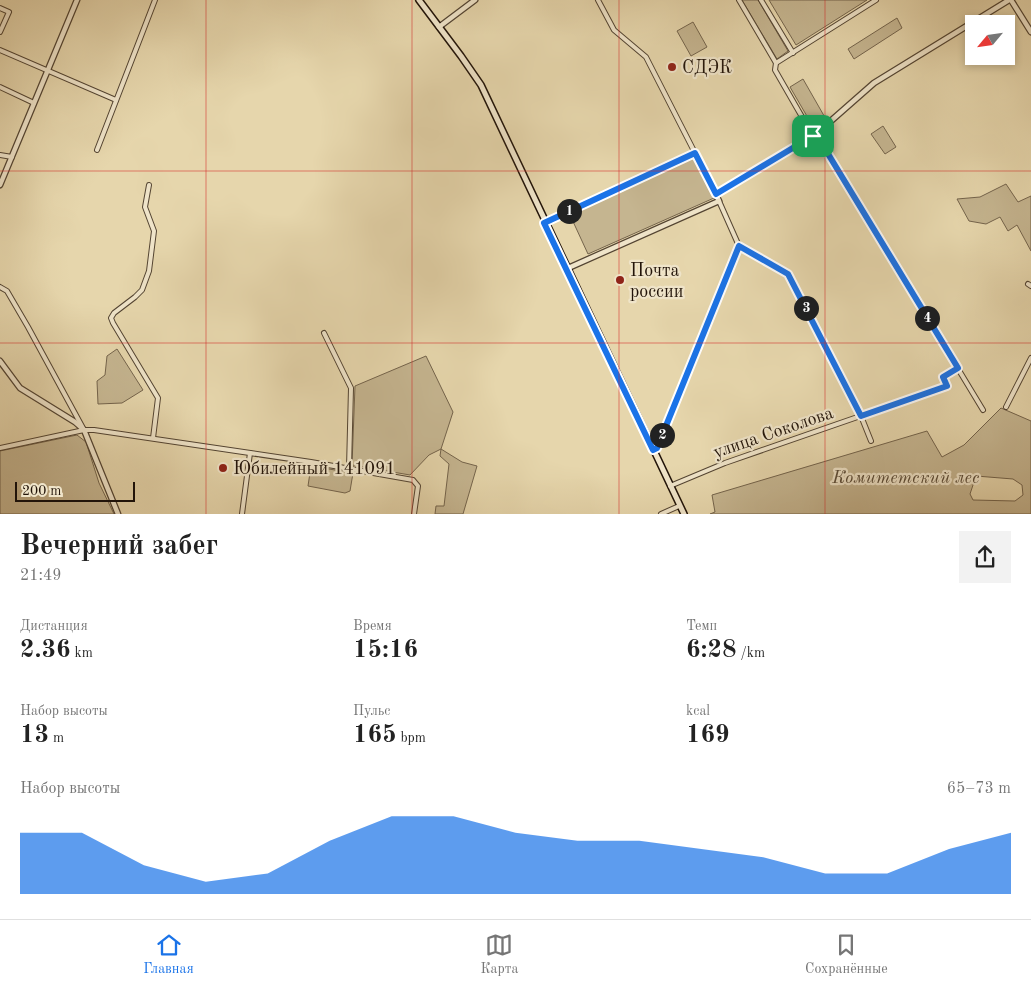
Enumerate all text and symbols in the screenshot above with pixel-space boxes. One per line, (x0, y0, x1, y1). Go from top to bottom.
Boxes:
north arrow (965, 15, 1015, 65)
map controls (965, 15, 1015, 65)
place label: СДЭК (682, 59, 732, 77)
marker: СДЭК (666, 61, 678, 73)
pin (792, 115, 834, 157)
icon: arrive (799, 122, 827, 150)
pin: 1 (556, 198, 582, 224)
text: 1 (565, 204, 574, 218)
place label: Почта россии (630, 262, 683, 301)
marker: Почта россии (614, 274, 626, 286)
pin: 3 (794, 296, 818, 320)
text: 3 (802, 301, 811, 315)
pin: 4 (914, 306, 940, 330)
text: 4 (923, 311, 932, 325)
street label: улица Соколова (711, 404, 836, 462)
pin: 2 (650, 422, 674, 448)
text: 2 (658, 428, 667, 442)
place label: Юбилейный 141091 (233, 460, 396, 478)
marker: Юбилейный 141091 (217, 462, 229, 474)
park label: Комитетский лес (831, 469, 980, 487)
scale bar (15, 479, 135, 502)
text: 200 m (22, 484, 61, 498)
button: share (959, 531, 1011, 583)
text: Вечерний забег (20, 533, 218, 561)
text: 21:49 (20, 568, 62, 584)
text: Дистанция (20, 619, 88, 633)
text: Время (353, 619, 392, 633)
text: Темп (686, 619, 717, 633)
text: 2.36 (20, 638, 71, 663)
text: 15:16 (353, 638, 418, 663)
text: 6:28 (686, 638, 737, 663)
text: km (71, 646, 93, 660)
text: /km (737, 646, 765, 660)
text: Набор высоты (20, 704, 108, 718)
text: Пульс (353, 704, 390, 718)
text: kcal (686, 704, 710, 718)
text: 13 (20, 723, 49, 748)
text: 165 (353, 723, 397, 748)
text: 169 (686, 723, 730, 748)
text: m (49, 731, 64, 745)
text: bpm (397, 731, 426, 745)
text: Набор высоты (20, 781, 120, 797)
text: 65–73 m (947, 781, 1011, 797)
tab: Главная (143, 931, 194, 978)
tab: Карта (480, 931, 518, 978)
tab: Сохранённые (805, 931, 888, 978)

